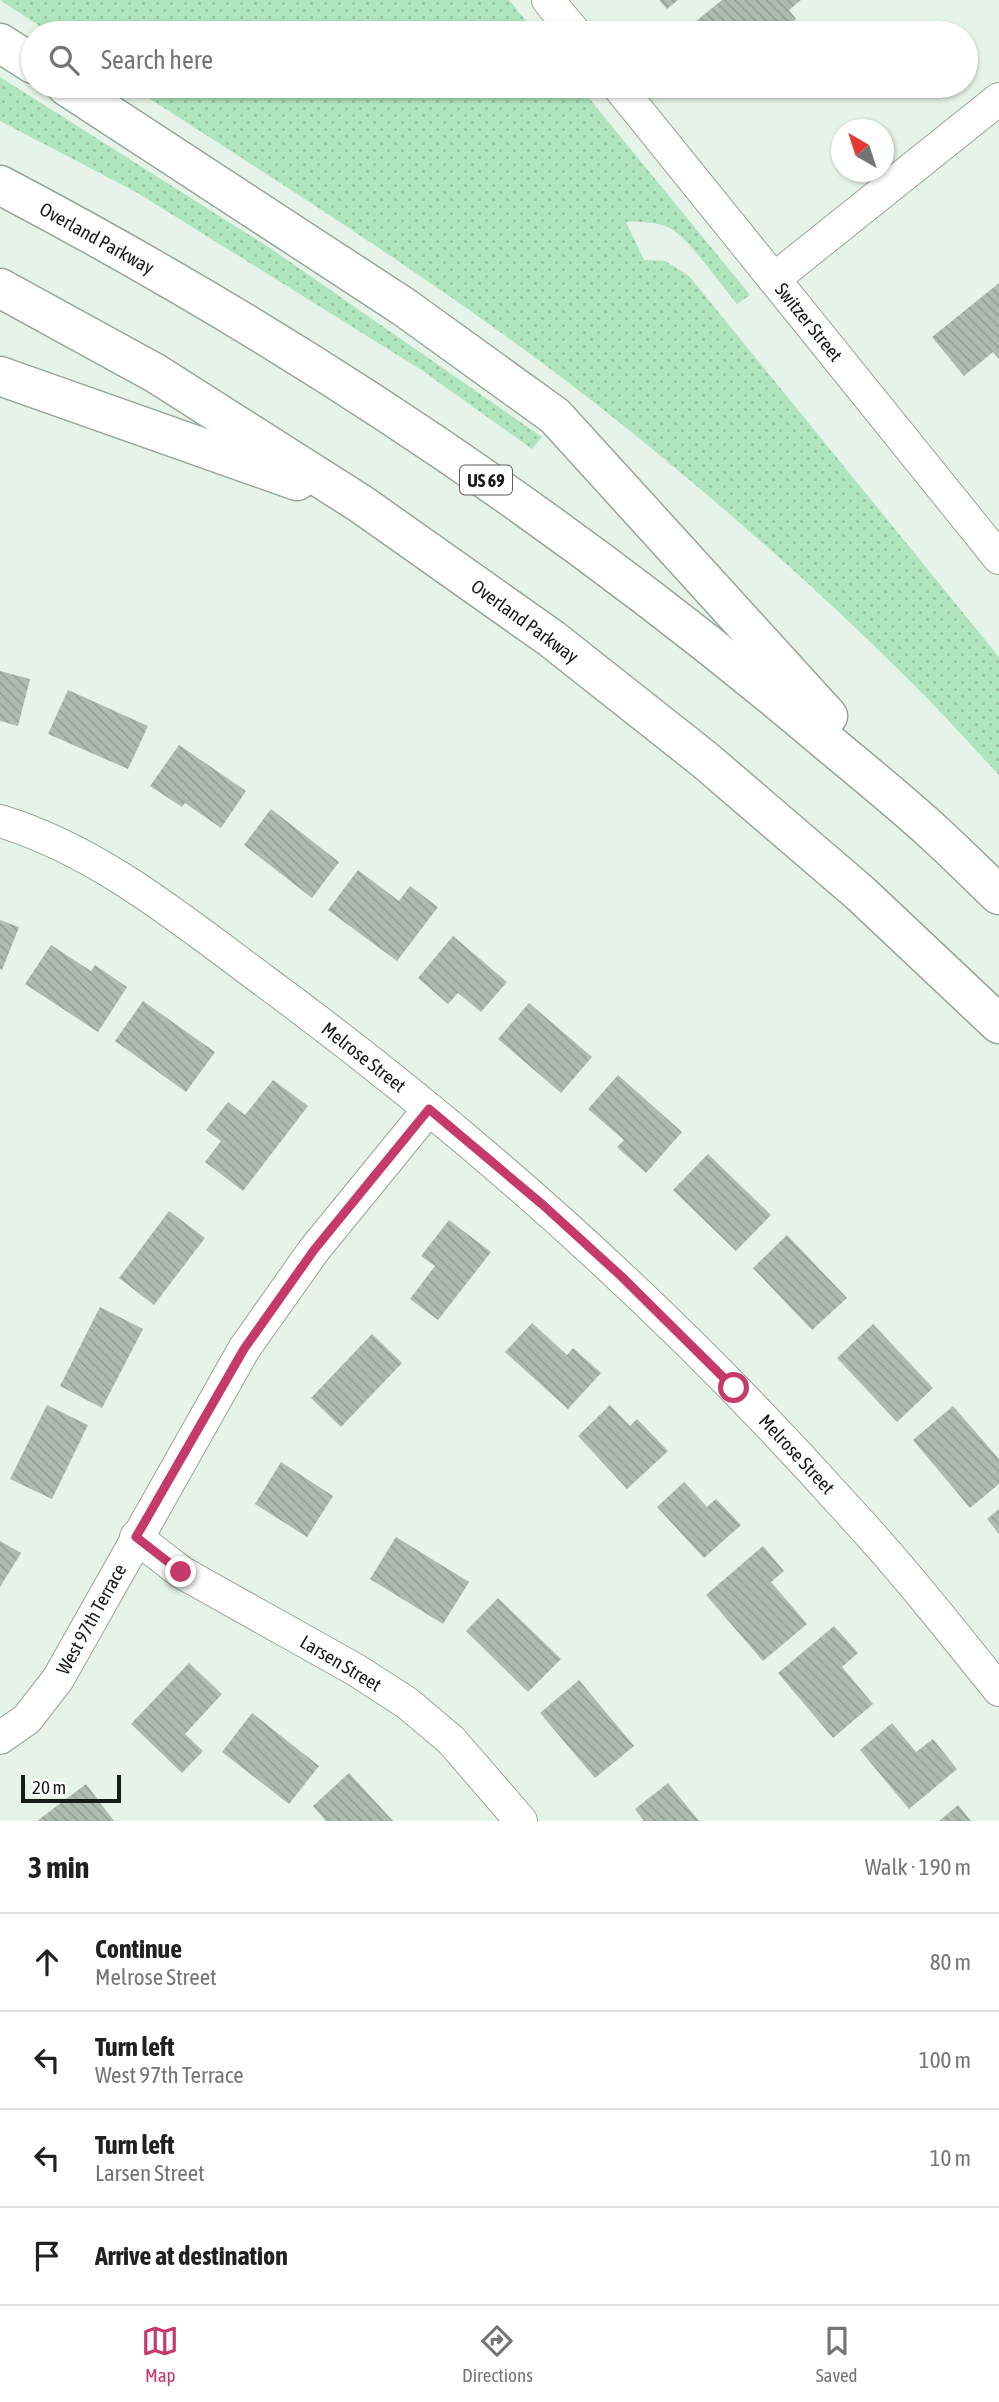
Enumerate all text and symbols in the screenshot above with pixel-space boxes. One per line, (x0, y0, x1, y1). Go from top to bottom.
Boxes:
search box (21, 21, 978, 98)
icon: search (45, 41, 83, 79)
text: Search here (101, 45, 213, 75)
north arrow (831, 119, 894, 182)
street label: Overland Parkway (36, 198, 158, 279)
street label: Switzer Street (771, 278, 847, 366)
road number: US 69 (460, 466, 512, 494)
street label: Overland Parkway (467, 575, 583, 667)
street label: Melrose Street (318, 1017, 410, 1097)
route start (718, 1372, 749, 1403)
street label: Melrose Street (755, 1410, 839, 1498)
route end (165, 1556, 196, 1587)
street label: West 97th Terrace (52, 1560, 130, 1678)
street label: Larsen Street (296, 1630, 386, 1696)
scale bar (21, 1772, 121, 1804)
text: 20 m (32, 1776, 66, 1798)
text: 3 min (28, 1850, 89, 1884)
text: Walk · 190 m (865, 1854, 971, 1880)
text: Continue (95, 1934, 182, 1964)
icon: ahead (28, 1943, 66, 1981)
text: 80 m (930, 1949, 971, 1975)
text: Melrose Street (95, 1964, 217, 1990)
text: Turn left (95, 2032, 175, 2062)
icon: left (28, 2041, 66, 2079)
text: 100 m (919, 2047, 971, 2073)
text: West 97th Terrace (95, 2062, 244, 2088)
text: Turn left (95, 2130, 175, 2160)
icon: left (28, 2139, 66, 2177)
text: 10 m (930, 2145, 971, 2171)
text: Larsen Street (95, 2160, 205, 2186)
icon: arrive (28, 2237, 66, 2275)
text: Arrive at destination (95, 2241, 288, 2271)
tab: Map (141, 2322, 179, 2386)
tab: Directions (462, 2322, 533, 2386)
tab: Saved (816, 2322, 858, 2386)

